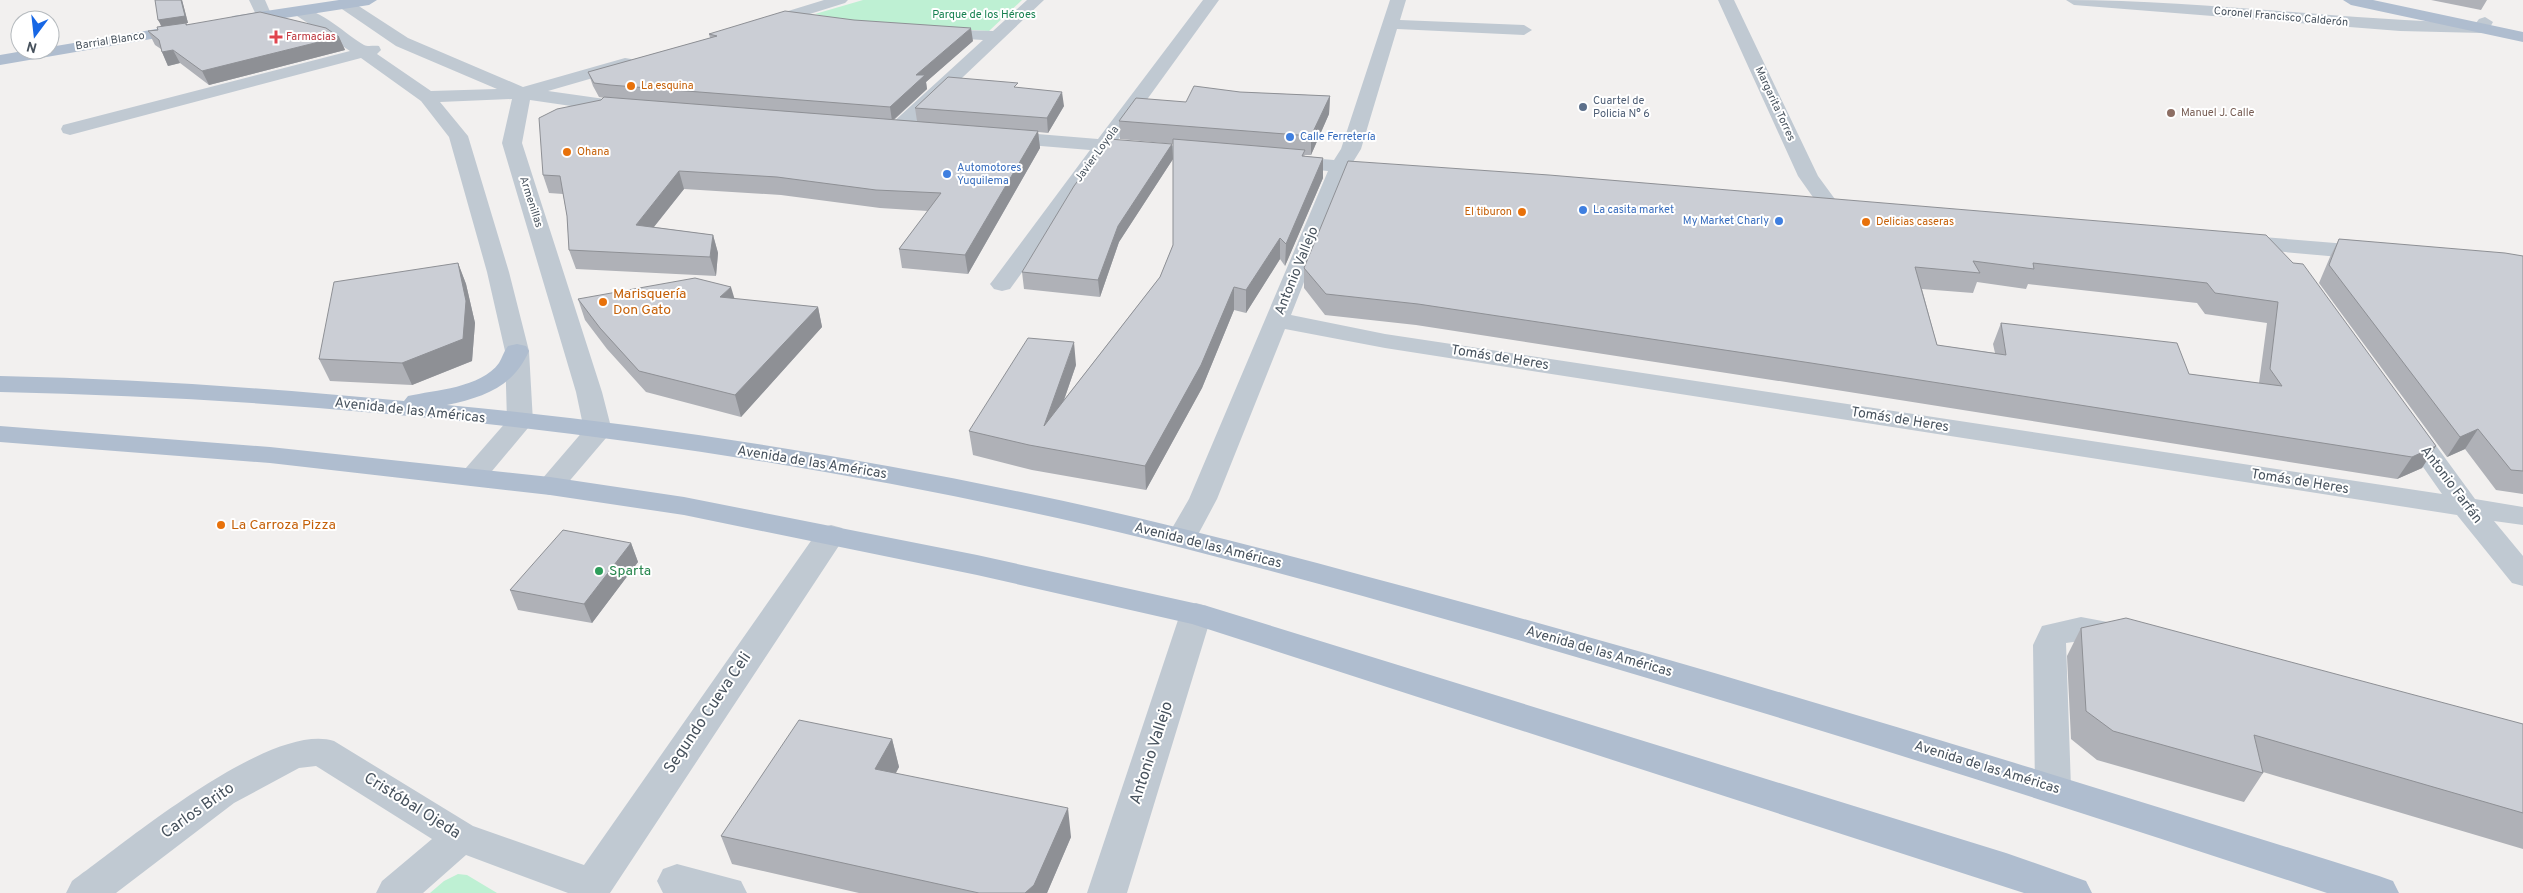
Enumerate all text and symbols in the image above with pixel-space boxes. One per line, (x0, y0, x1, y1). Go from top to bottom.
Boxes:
street label: Coronel Francisco Calderón (2213, 4, 2349, 30)
park label: Parque de los Héroes (932, 8, 1036, 22)
north arrow (10, 10, 60, 60)
street label: Barrial Blanco (74, 29, 146, 53)
place label: Farmacias (286, 30, 336, 44)
marker: Farmacias (270, 31, 282, 43)
text: N (25, 37, 39, 56)
street label: Margarita Torres (1752, 65, 1798, 143)
place label: La esquina (641, 79, 694, 93)
marker: La esquina (625, 80, 637, 92)
place label: Cuartel de Policia N° 6 (1593, 94, 1650, 121)
marker: Cuartel de Policia N° 6 (1577, 101, 1589, 113)
place label: Manuel J. Calle (2181, 106, 2255, 120)
marker: Manuel J. Calle (2165, 107, 2177, 119)
street label: Javier Loyola (1072, 123, 1122, 185)
place label: Calle Ferretería (1300, 130, 1376, 144)
marker: Calle Ferretería (1284, 131, 1296, 143)
place label: Ohana (577, 145, 609, 159)
marker: Ohana (561, 146, 573, 158)
place label: Automotores Yuquilema (957, 161, 1021, 188)
marker: Automotores Yuquilema (941, 168, 953, 180)
street label: Armenillas (516, 175, 546, 229)
place label: La casita market (1593, 203, 1674, 217)
marker: La casita market (1577, 204, 1589, 216)
place label: El tiburon (1464, 205, 1512, 219)
marker: El tiburon (1516, 206, 1528, 218)
place label: My Market Charly (1683, 214, 1769, 228)
marker: My Market Charly (1773, 215, 1785, 227)
place label: Delicias caseras (1876, 215, 1954, 229)
marker: Delicias caseras (1860, 216, 1872, 228)
street label: Antonio Vallejo (1272, 224, 1323, 318)
place label: Marisquería Don Gato (613, 286, 686, 319)
marker: Marisquería Don Gato (597, 296, 609, 308)
street label: Tomás de Heres (1450, 342, 1550, 374)
street label: Avenida de las Américas (334, 395, 486, 427)
street label: Tomás de Heres (1850, 404, 1950, 436)
street label: Avenida de las Américas (736, 443, 888, 483)
street label: Antonio Farfán (2416, 443, 2486, 527)
street label: Tomás de Heres (2250, 466, 2350, 498)
place label: La Carroza Pizza (231, 517, 336, 534)
marker: La Carroza Pizza (215, 519, 227, 531)
street label: Avenida de las Américas (1132, 519, 1284, 573)
place label: Sparta (609, 563, 651, 580)
marker: Sparta (593, 565, 605, 577)
street label: Avenida de las Américas (1524, 623, 1674, 681)
street label: Segundo Cueva Celi (660, 648, 756, 778)
street label: Antonio Vallejo (1126, 699, 1178, 807)
street label: Avenida de las Américas (1912, 738, 2062, 798)
street label: Cristóbal Ojeda (360, 768, 464, 844)
street label: Carlos Brito (157, 778, 239, 844)

